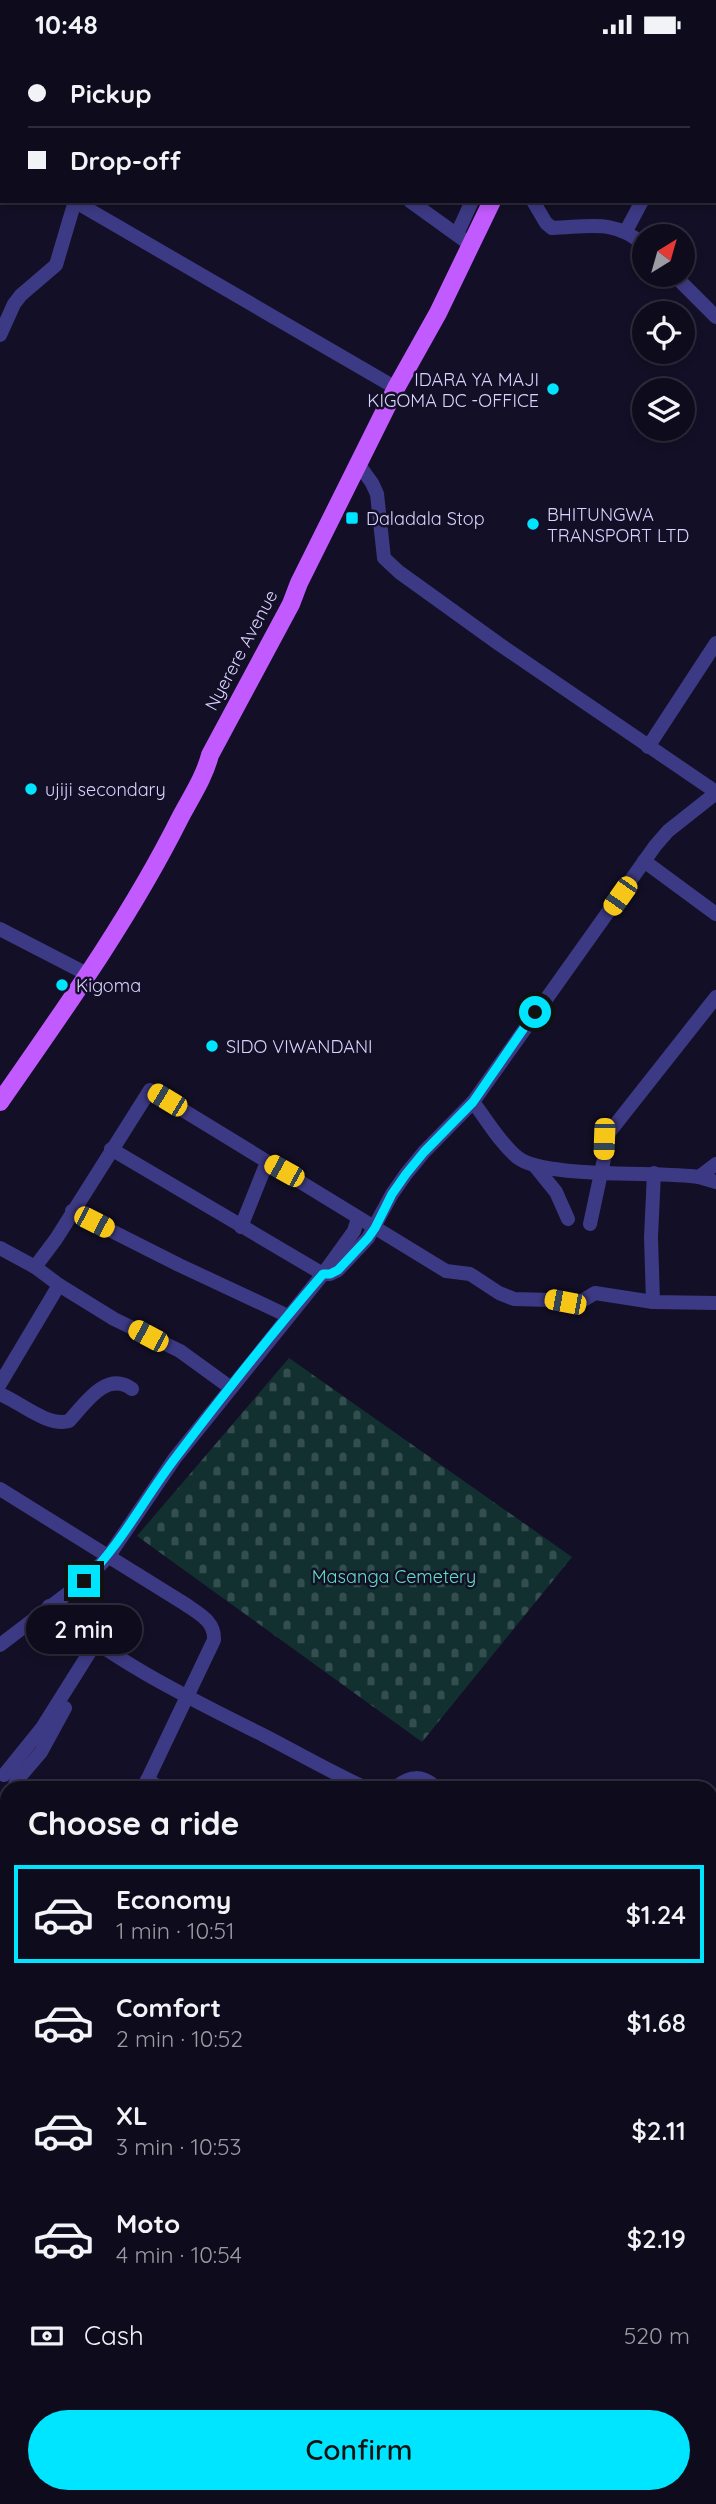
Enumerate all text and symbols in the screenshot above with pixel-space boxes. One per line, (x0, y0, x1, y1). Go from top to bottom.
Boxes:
text: 10:48 (35, 8, 98, 41)
text: Pickup (70, 77, 152, 110)
text: Drop-off (70, 144, 181, 177)
north arrow (632, 224, 695, 287)
map controls (632, 224, 695, 441)
button: locate (632, 301, 695, 364)
place label: IDARA YA MAJI KIGOMA DC -OFFICE (367, 368, 539, 412)
button: layers (632, 378, 695, 441)
marker: IDARA YA MAJI KIGOMA DC -OFFICE (545, 381, 561, 397)
place label: BHITUNGWA TRANSPORT LTD (547, 503, 689, 547)
place label: Daladala Stop (366, 507, 485, 530)
marker: Daladala Stop (344, 510, 360, 526)
marker: BHITUNGWA TRANSPORT LTD (525, 516, 541, 532)
street label: Nyerere Avenue (200, 586, 282, 714)
place label: ujiji secondary (45, 778, 166, 801)
marker: ujiji secondary (23, 781, 39, 797)
car (600, 873, 641, 919)
place label: Kigoma (76, 974, 141, 997)
marker: Kigoma (54, 977, 70, 993)
route start (519, 996, 551, 1028)
place label: SIDO VIWANDANI (226, 1035, 373, 1058)
marker: SIDO VIWANDANI (204, 1038, 220, 1054)
car (144, 1080, 191, 1120)
car (593, 1118, 616, 1160)
car (261, 1152, 308, 1190)
car (71, 1203, 118, 1241)
car (543, 1288, 588, 1316)
car (125, 1317, 172, 1355)
route end (68, 1565, 100, 1597)
park label: Masanga Cemetery (312, 1565, 476, 1588)
callout: 2 min (26, 1605, 142, 1655)
text: 2 min (54, 1615, 114, 1644)
text: Choose a ride (28, 1803, 240, 1843)
icon: car (32, 1883, 95, 1946)
text: Economy (116, 1883, 231, 1916)
text: $1.24 (626, 1898, 686, 1931)
text: 1 min · 10:51 (116, 1916, 235, 1945)
icon: car (32, 1991, 95, 2054)
text: Comfort (116, 1991, 221, 2024)
text: $1.68 (627, 2006, 686, 2039)
text: 2 min · 10:52 (116, 2024, 243, 2053)
icon: car (32, 2099, 95, 2162)
text: XL (116, 2099, 148, 2132)
text: $2.11 (632, 2114, 686, 2147)
text: 3 min · 10:53 (116, 2132, 242, 2161)
icon: car (32, 2207, 95, 2270)
text: Moto (116, 2207, 180, 2240)
text: $2.19 (627, 2222, 686, 2255)
text: 4 min · 10:54 (116, 2240, 242, 2269)
icon: cash (28, 2317, 66, 2355)
text: Cash (84, 2319, 144, 2352)
text: 520 m (624, 2321, 690, 2350)
button: Confirm (28, 2410, 690, 2490)

